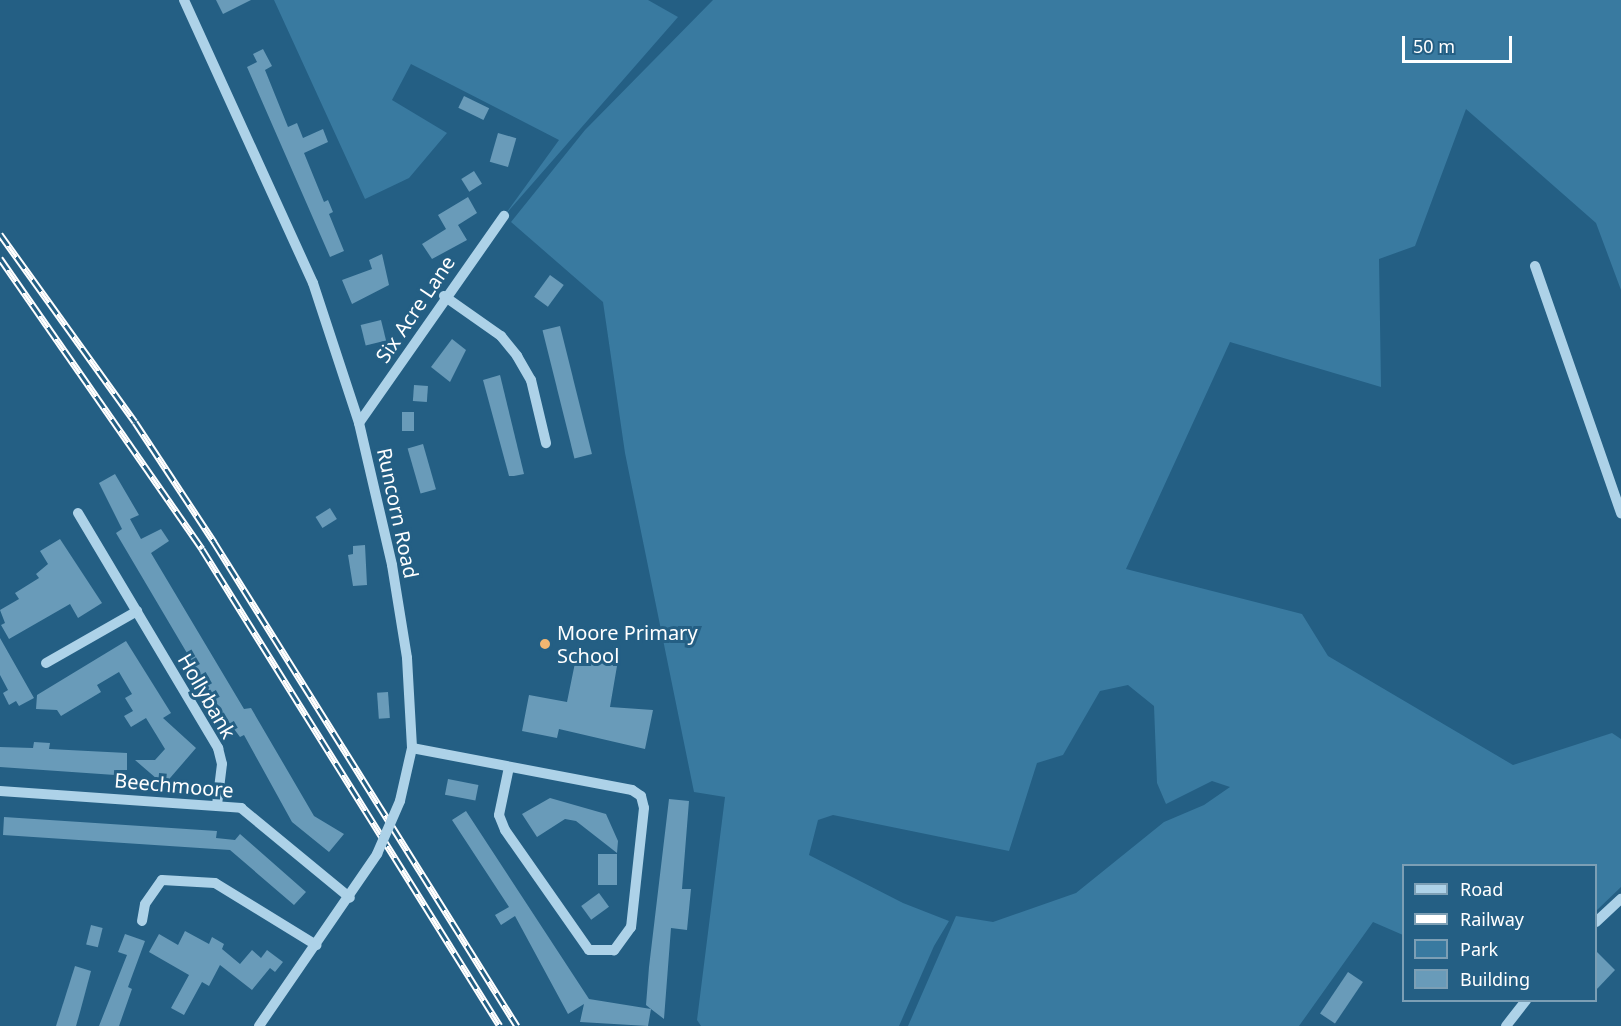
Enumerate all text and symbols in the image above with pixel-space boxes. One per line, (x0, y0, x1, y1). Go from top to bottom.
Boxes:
scale bar (1405, 24, 1514, 62)
text: 50 m (1413, 34, 1455, 58)
street label: Six Acre Lane (370, 251, 460, 367)
street label: Runcorn Road (372, 446, 424, 580)
place label: Moore Primary School (557, 620, 698, 667)
marker: Moore Primary School (538, 637, 552, 651)
street label: Hollybank (173, 649, 241, 743)
street label: Beechmoore (113, 768, 235, 802)
legend (1402, 864, 1597, 1002)
text: Road (1460, 877, 1503, 901)
text: Railway (1460, 907, 1524, 931)
text: Park (1460, 937, 1498, 961)
text: Building (1460, 967, 1530, 991)

